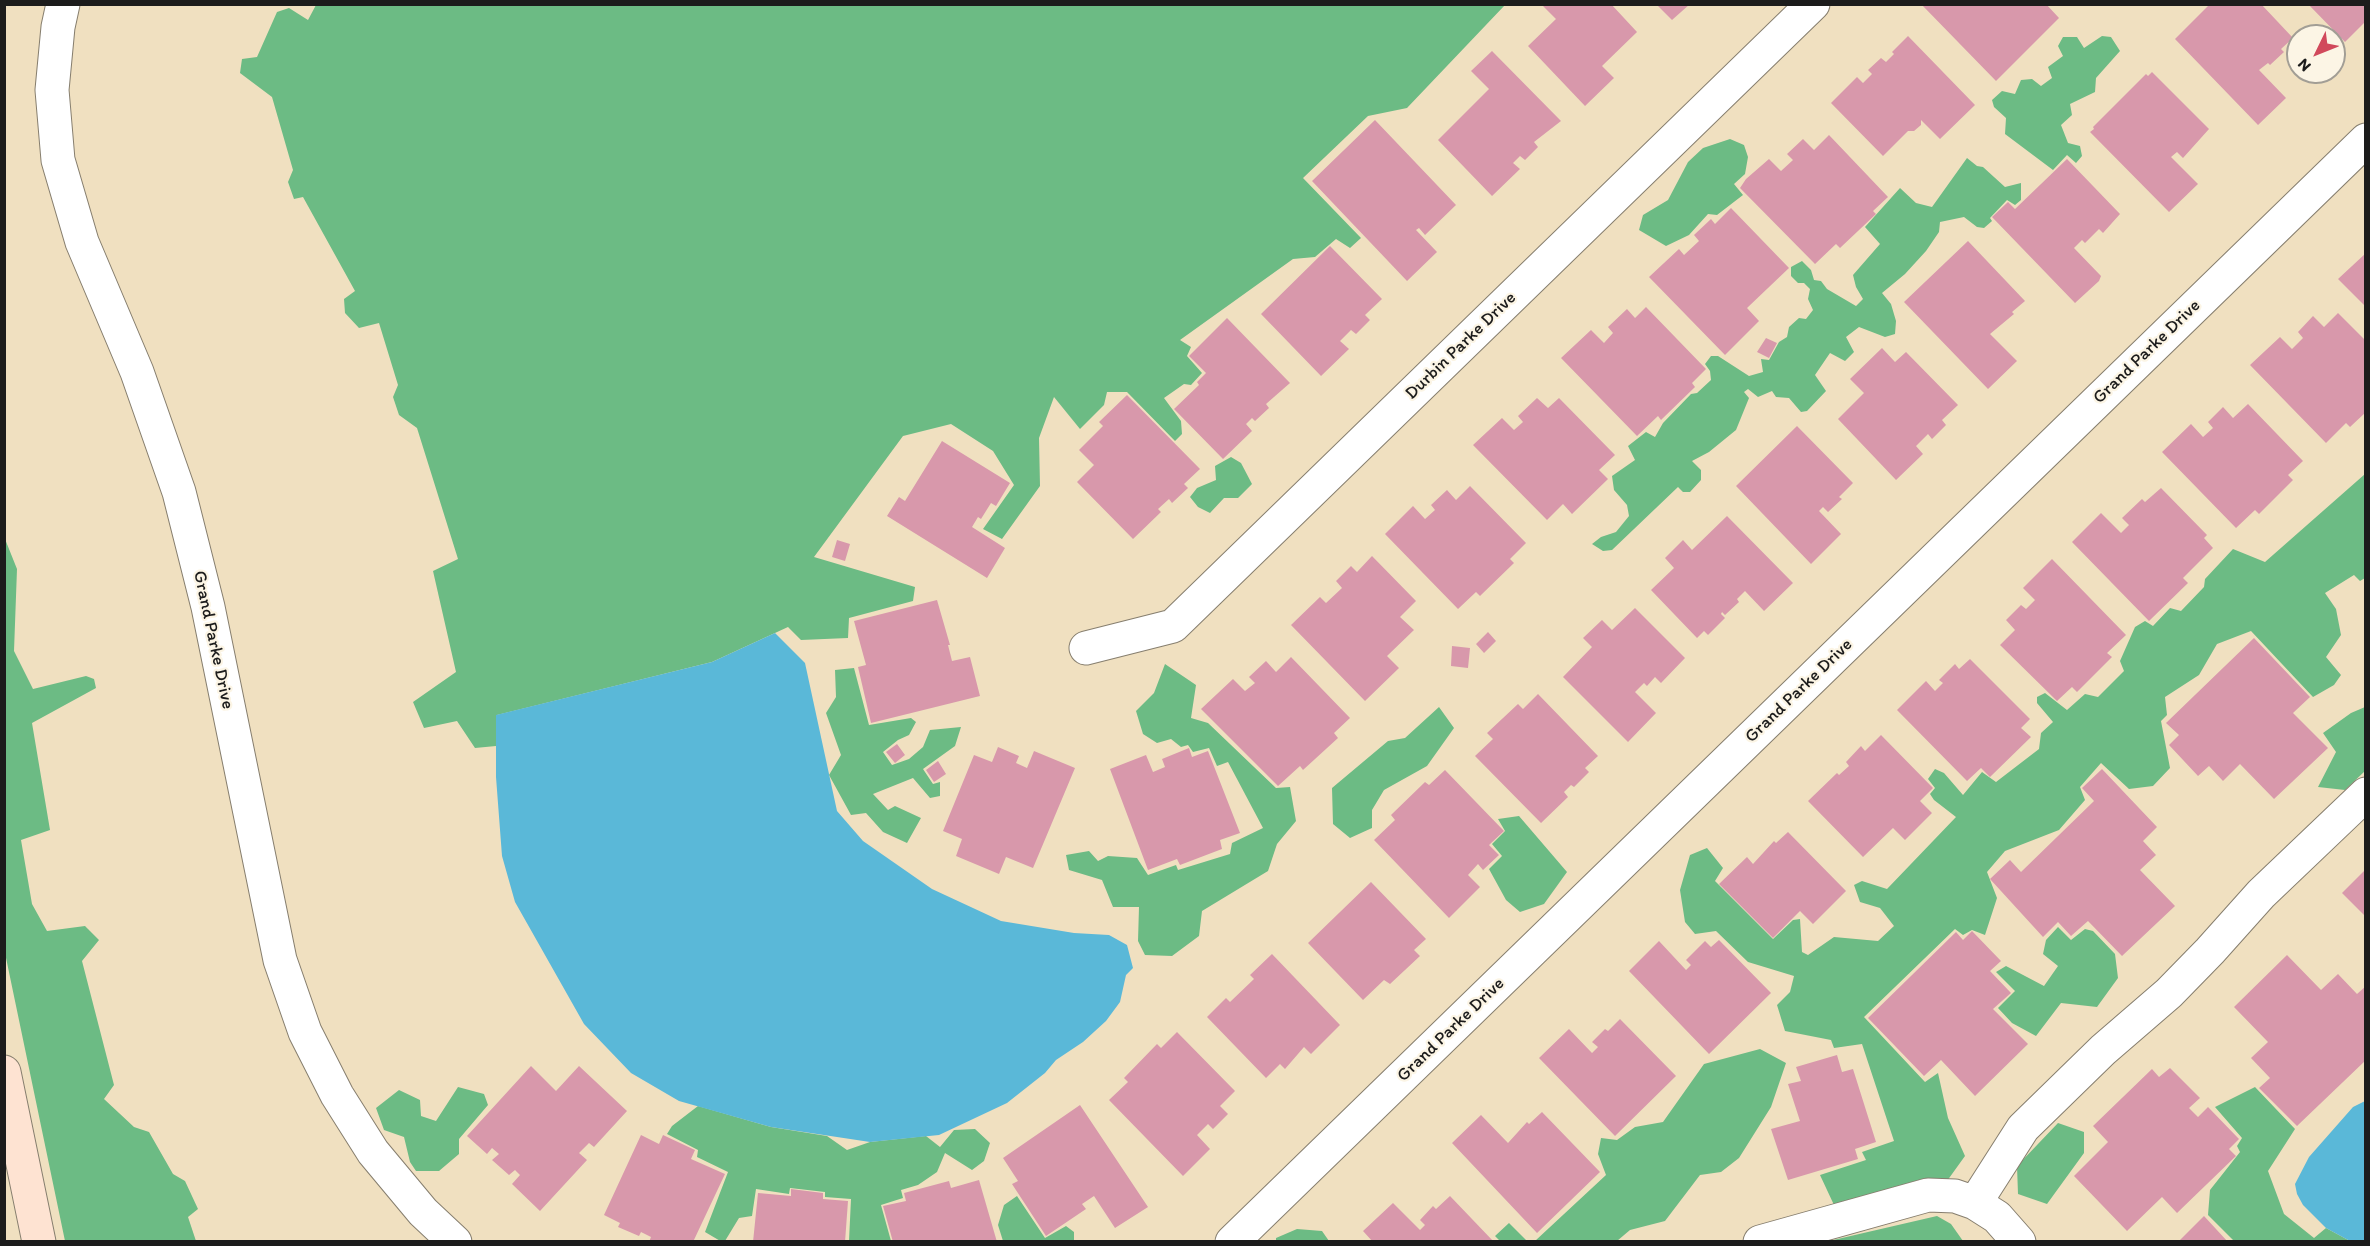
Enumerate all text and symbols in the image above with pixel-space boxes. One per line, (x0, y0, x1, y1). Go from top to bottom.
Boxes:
north arrow (2286, 24, 2346, 84)
text: N (2293, 55, 2315, 76)
street label: Durbin Parke Drive (1401, 288, 1521, 404)
street label: Grand Parke Drive (2089, 295, 2205, 409)
street label: Grand Parke Drive (188, 569, 238, 711)
street label: Grand Parke Drive (1741, 634, 1857, 748)
street label: Grand Parke Drive (1393, 973, 1509, 1087)

